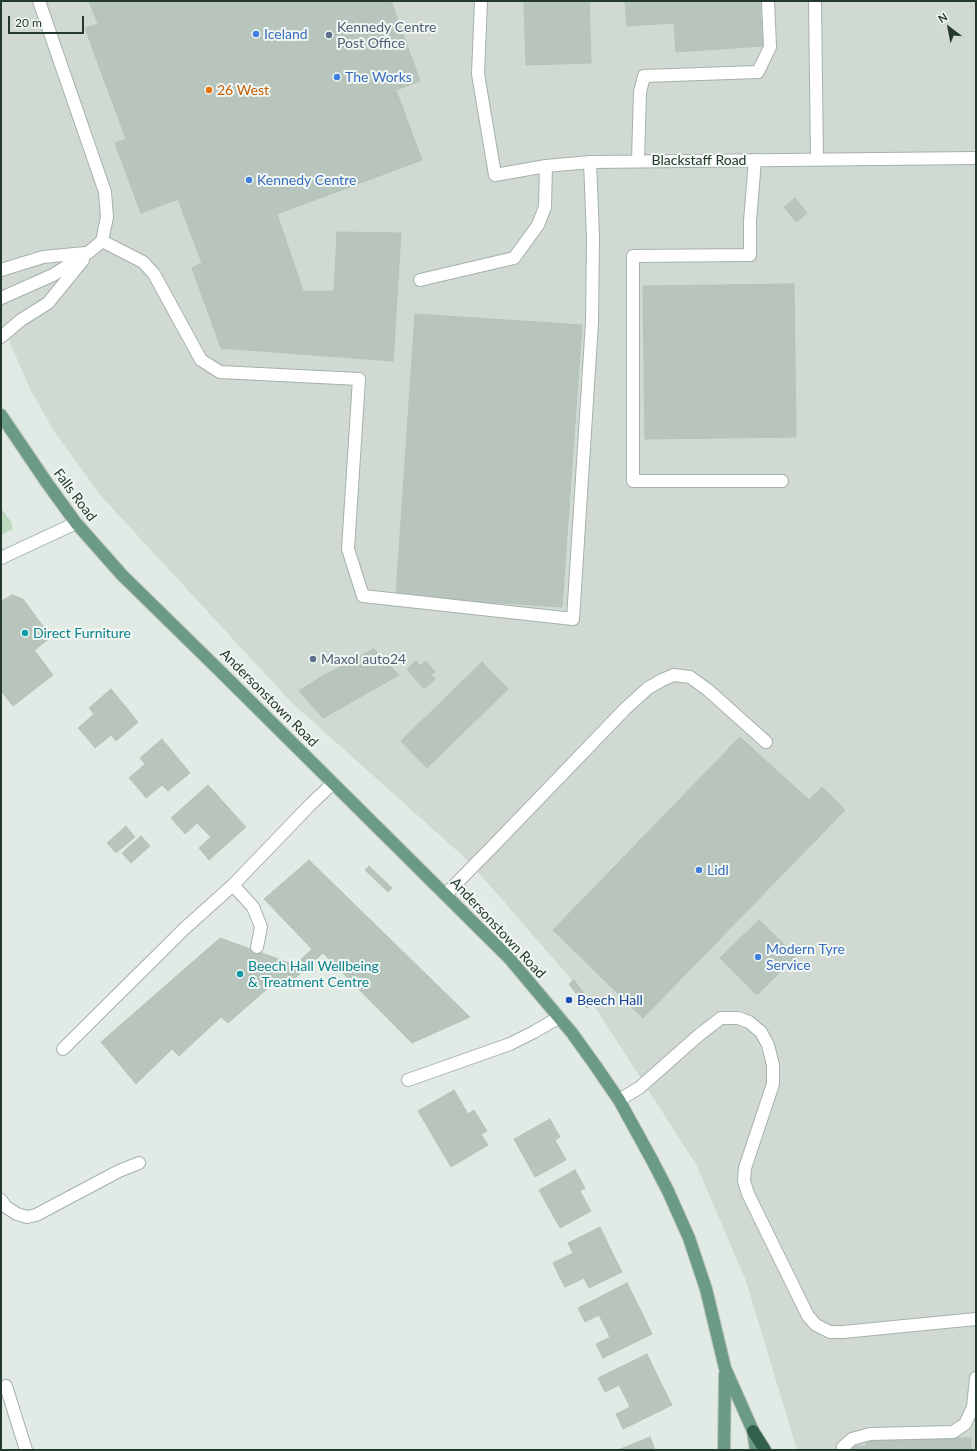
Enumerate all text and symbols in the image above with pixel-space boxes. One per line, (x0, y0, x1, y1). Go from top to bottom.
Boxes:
scale bar (10, 8, 86, 34)
north arrow (929, 8, 969, 48)
text: N (935, 10, 949, 25)
text: 20 m (15, 15, 42, 30)
place label: Kennedy Centre Post Office (337, 19, 436, 52)
place label: Iceland (264, 26, 308, 42)
marker: Iceland (251, 29, 261, 39)
marker: Kennedy Centre Post Office (324, 30, 334, 40)
place label: The Works (345, 69, 412, 85)
marker: The Works (332, 72, 342, 82)
place label: 26 West (217, 82, 269, 98)
marker: 26 West (204, 85, 214, 95)
street label: Blackstaff Road (652, 152, 746, 168)
place label: Kennedy Centre (257, 172, 356, 188)
marker: Kennedy Centre (244, 175, 254, 185)
street label: Falls Road (50, 466, 100, 524)
place label: Direct Furniture (33, 625, 131, 641)
marker: Direct Furniture (20, 628, 30, 638)
street label: Andersonstown Road (217, 646, 321, 750)
place label: Maxol auto24 (321, 651, 406, 667)
marker: Maxol auto24 (308, 654, 318, 664)
place label: Lidl (707, 862, 729, 878)
marker: Lidl (694, 865, 704, 875)
street label: Andersonstown Road (447, 874, 549, 982)
place label: Modern Tyre Service (766, 941, 845, 974)
marker: Modern Tyre Service (753, 952, 763, 962)
place label: Beech Hall Wellbeing & Treatment Centre (248, 958, 379, 990)
marker: Beech Hall Wellbeing & Treatment Centre (235, 969, 245, 979)
place label: Beech Hall (577, 992, 643, 1008)
marker: Beech Hall (564, 995, 574, 1005)

